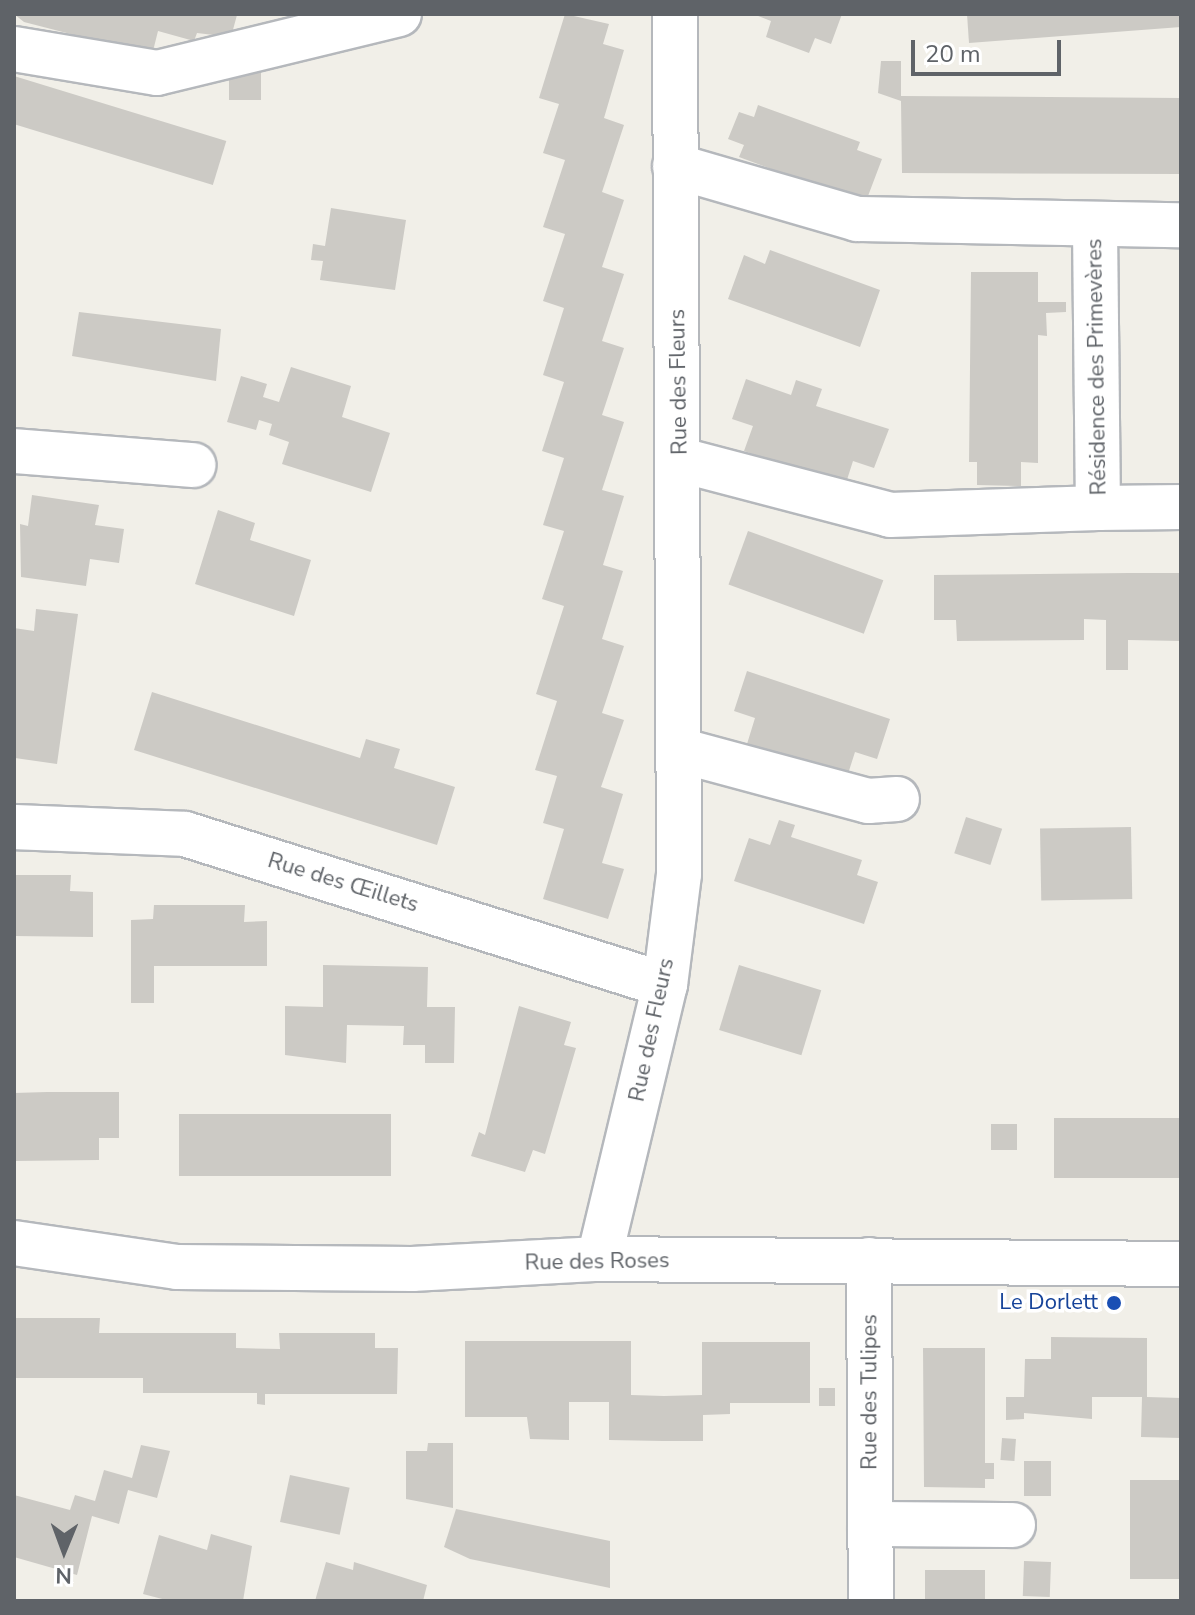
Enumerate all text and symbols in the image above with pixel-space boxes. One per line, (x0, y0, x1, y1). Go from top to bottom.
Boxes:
scale bar (915, 24, 1065, 74)
text: 20 m (925, 38, 981, 70)
street label: Résidence des Primevères (1082, 238, 1112, 496)
street label: Rue des Fleurs (665, 309, 693, 455)
street label: Rue des Œillets (264, 848, 422, 918)
street label: Rue des Fleurs (624, 956, 680, 1104)
street label: Rue des Roses (524, 1248, 670, 1276)
place label: Le Dorlett (999, 1290, 1098, 1316)
marker: Le Dorlett (1105, 1294, 1123, 1312)
street label: Rue des Tulipes (857, 1314, 883, 1470)
north arrow (24, 1511, 104, 1591)
text: N (55, 1560, 72, 1590)

